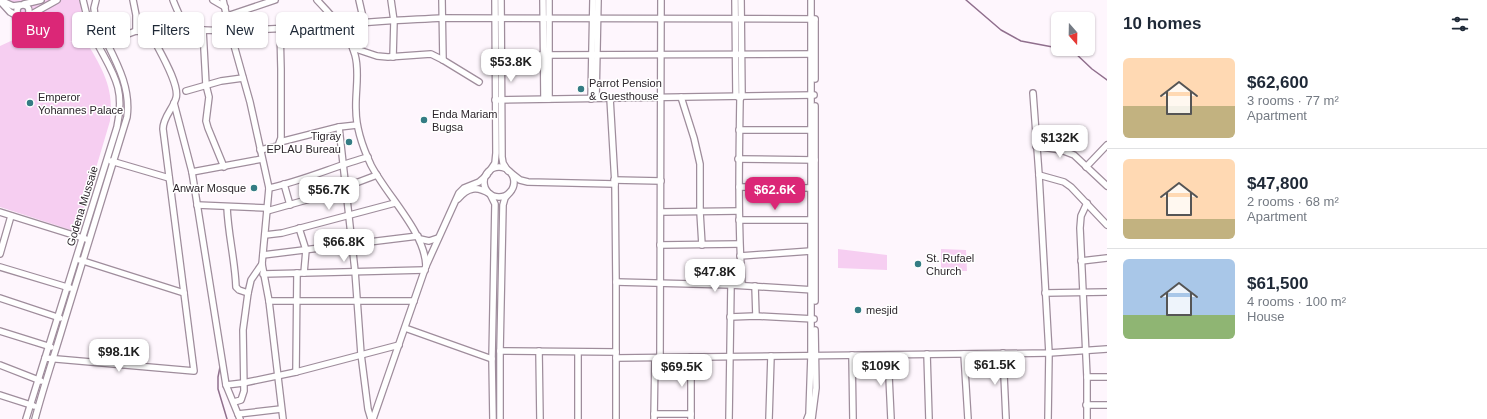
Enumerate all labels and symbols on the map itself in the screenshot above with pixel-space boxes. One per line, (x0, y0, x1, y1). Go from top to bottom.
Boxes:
north arrow (1051, 12, 1095, 56)
pin: $53.8K (478, 49, 544, 83)
place label: Parrot Pension & Guesthouse (589, 77, 662, 102)
marker: Parrot Pension & Guesthouse (576, 84, 586, 94)
place label: Emperor Yohannes Palace (38, 91, 123, 116)
marker: Emperor Yohannes Palace (25, 98, 35, 108)
place label: Enda Mariam Bugsa (432, 108, 497, 133)
marker: Enda Mariam Bugsa (419, 115, 429, 125)
pin: $132K (1032, 125, 1088, 159)
place label: Tigray EPLAU Bureau (266, 130, 341, 155)
marker: Tigray EPLAU Bureau (344, 137, 354, 147)
street label: Godena Mussaie (64, 164, 100, 248)
pin: $56.7K (296, 177, 362, 211)
pin: $62.6K (742, 177, 808, 211)
place label: Anwar Mosque (173, 182, 246, 194)
marker: Anwar Mosque (249, 183, 259, 193)
pin: $66.8K (311, 229, 377, 263)
place label: St. Rufael Church (926, 252, 974, 277)
pin: $47.8K (682, 259, 748, 293)
marker: St. Rufael Church (913, 259, 923, 269)
place label: mesjid (866, 304, 898, 316)
marker: mesjid (853, 305, 863, 315)
pin: $98.1K (86, 339, 152, 373)
pin: $61.5K (962, 352, 1028, 386)
pin: $109K (853, 353, 909, 387)
pin: $69.5K (649, 354, 715, 388)

